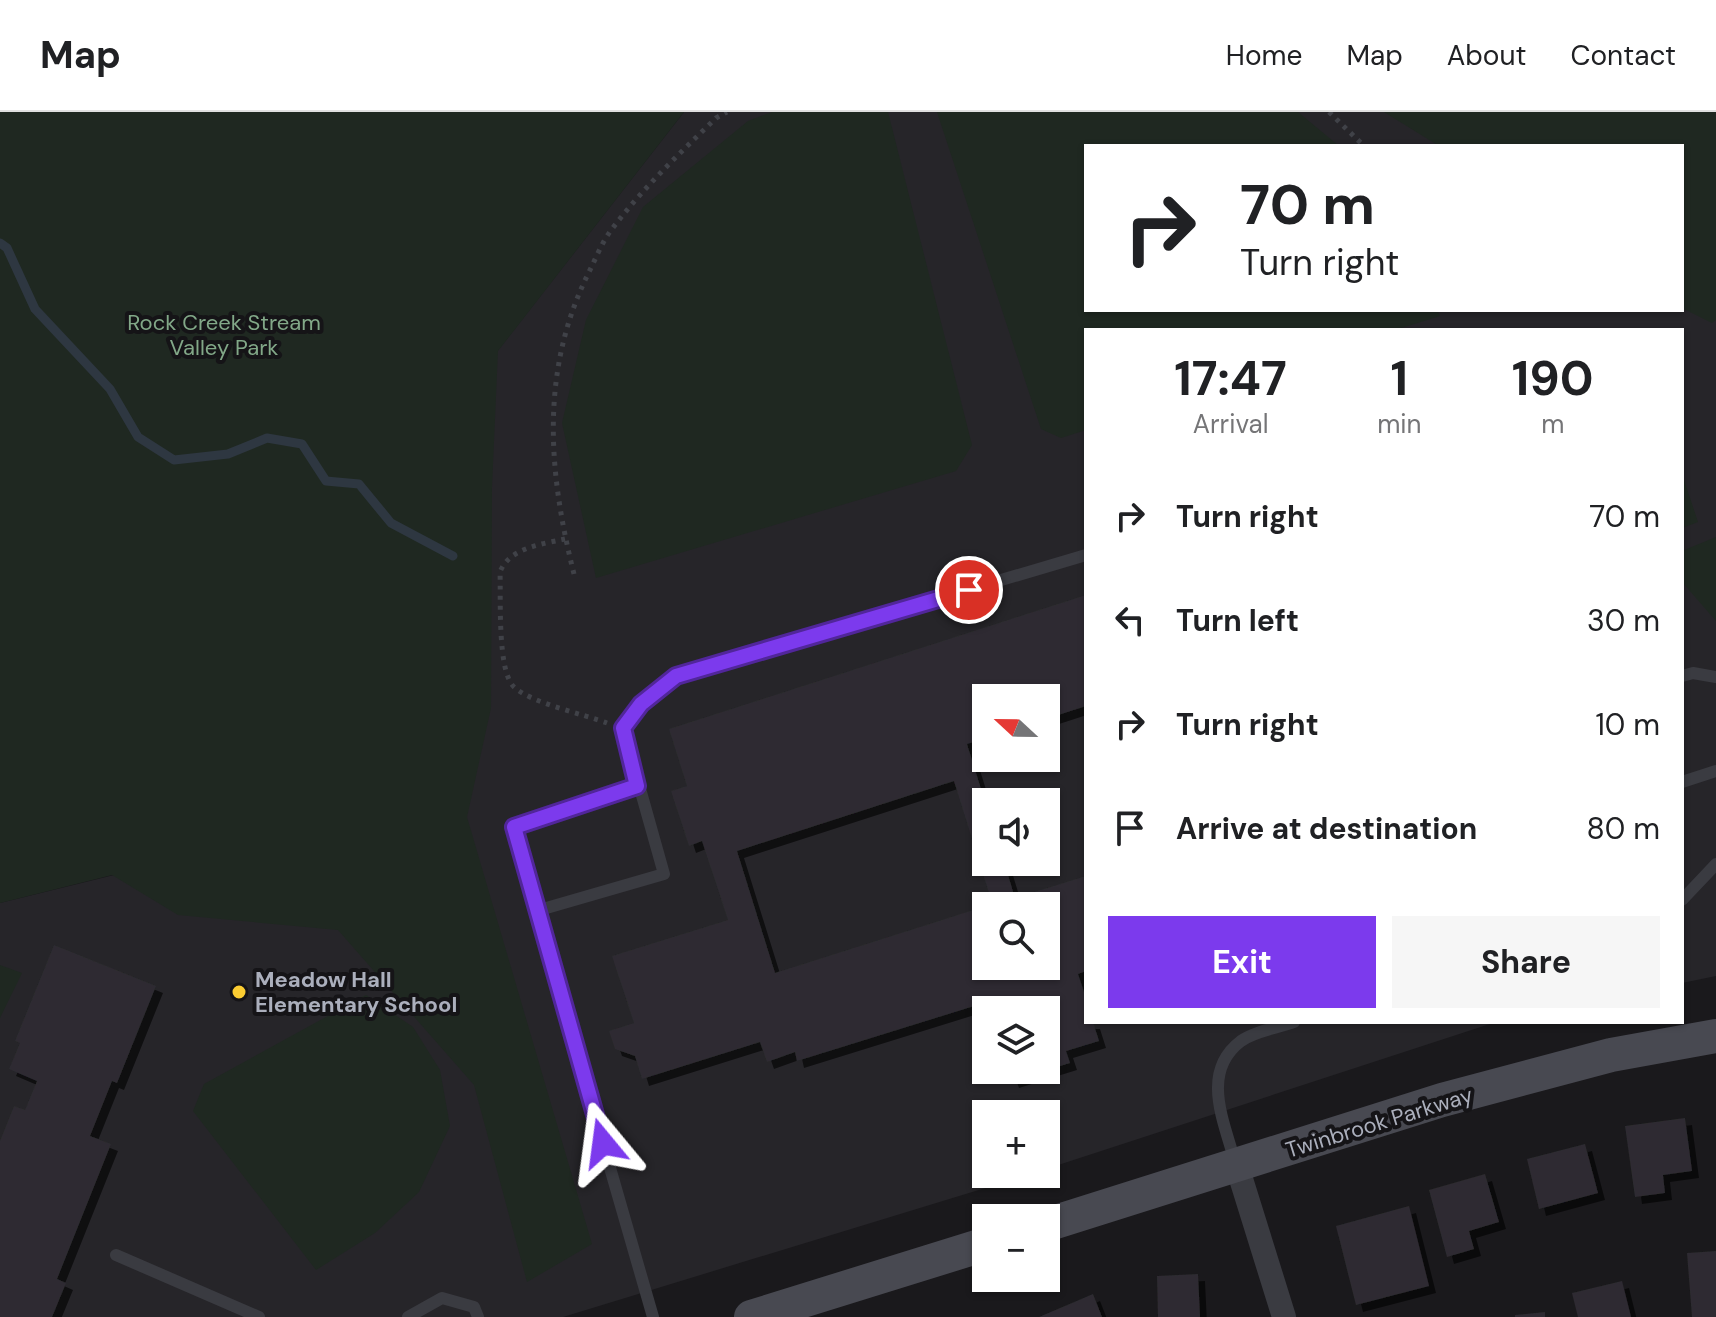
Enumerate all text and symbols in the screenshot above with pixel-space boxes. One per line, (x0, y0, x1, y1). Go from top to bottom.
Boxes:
text: Map (40, 30, 121, 80)
text: Home (1226, 37, 1302, 74)
text: Map (1346, 37, 1403, 74)
text: About (1447, 37, 1526, 74)
text: Contact (1570, 37, 1676, 74)
text: 70 m (1240, 168, 1375, 241)
icon: right (1108, 176, 1212, 280)
text: Turn right (1240, 239, 1399, 286)
park label: Rock Creek Stream Valley Park (127, 308, 321, 362)
text: 17:47 (1174, 347, 1287, 410)
text: 1 (1391, 347, 1408, 410)
text: 190 (1512, 347, 1594, 410)
text: Arrival (1193, 407, 1268, 441)
text: min (1377, 407, 1421, 441)
text: m (1541, 407, 1564, 441)
icon: right (1108, 494, 1152, 538)
text: Turn right (1176, 497, 1319, 536)
text: 70 m (1589, 497, 1660, 536)
pin (935, 556, 1003, 624)
icon: arrive (947, 568, 991, 612)
icon: left (1108, 598, 1152, 642)
text: Turn left (1176, 601, 1299, 640)
text: 30 m (1587, 601, 1660, 640)
north arrow (972, 684, 1060, 772)
map controls (972, 684, 1060, 1292)
icon: right (1108, 702, 1152, 746)
text: Turn right (1176, 705, 1319, 744)
text: 10 m (1595, 705, 1660, 744)
button: sound (972, 788, 1060, 876)
icon: arrive (1108, 806, 1152, 850)
text: Arrive at destination (1176, 809, 1477, 848)
text: 80 m (1587, 809, 1660, 848)
button: search (972, 892, 1060, 980)
button: Exit (1108, 916, 1376, 1008)
button: Share (1392, 916, 1660, 1008)
place label: Meadow Hall Elementary School (255, 965, 457, 1019)
marker: Meadow Hall Elementary School (230, 983, 248, 1001)
button: layers (972, 996, 1060, 1084)
street label: Twinbrook Parkway (1282, 1080, 1476, 1165)
button: + (972, 1100, 1060, 1188)
position arrow (561, 1101, 645, 1185)
button: − (972, 1204, 1060, 1292)

